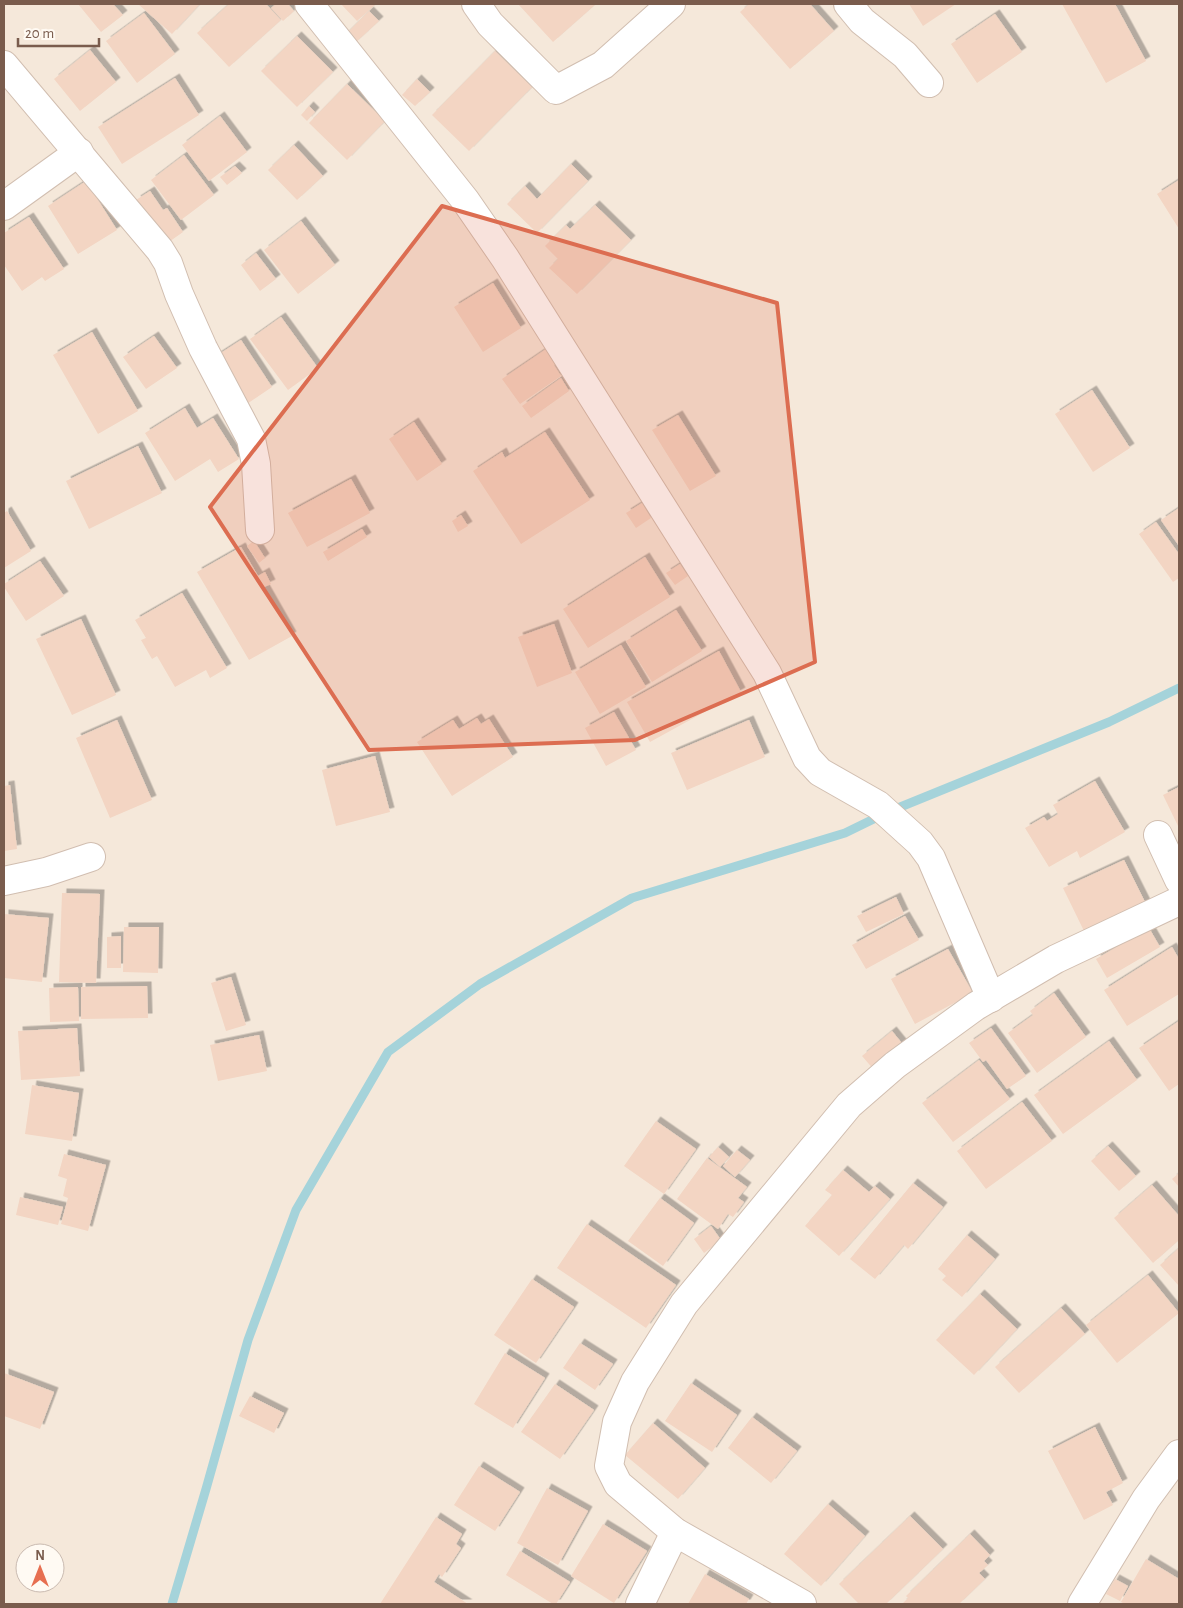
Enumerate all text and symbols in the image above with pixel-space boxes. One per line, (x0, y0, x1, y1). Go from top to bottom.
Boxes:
scale bar (18, 15, 99, 47)
text: 20 m (25, 26, 54, 41)
north arrow (15, 1543, 65, 1593)
text: N (35, 1549, 45, 1563)

